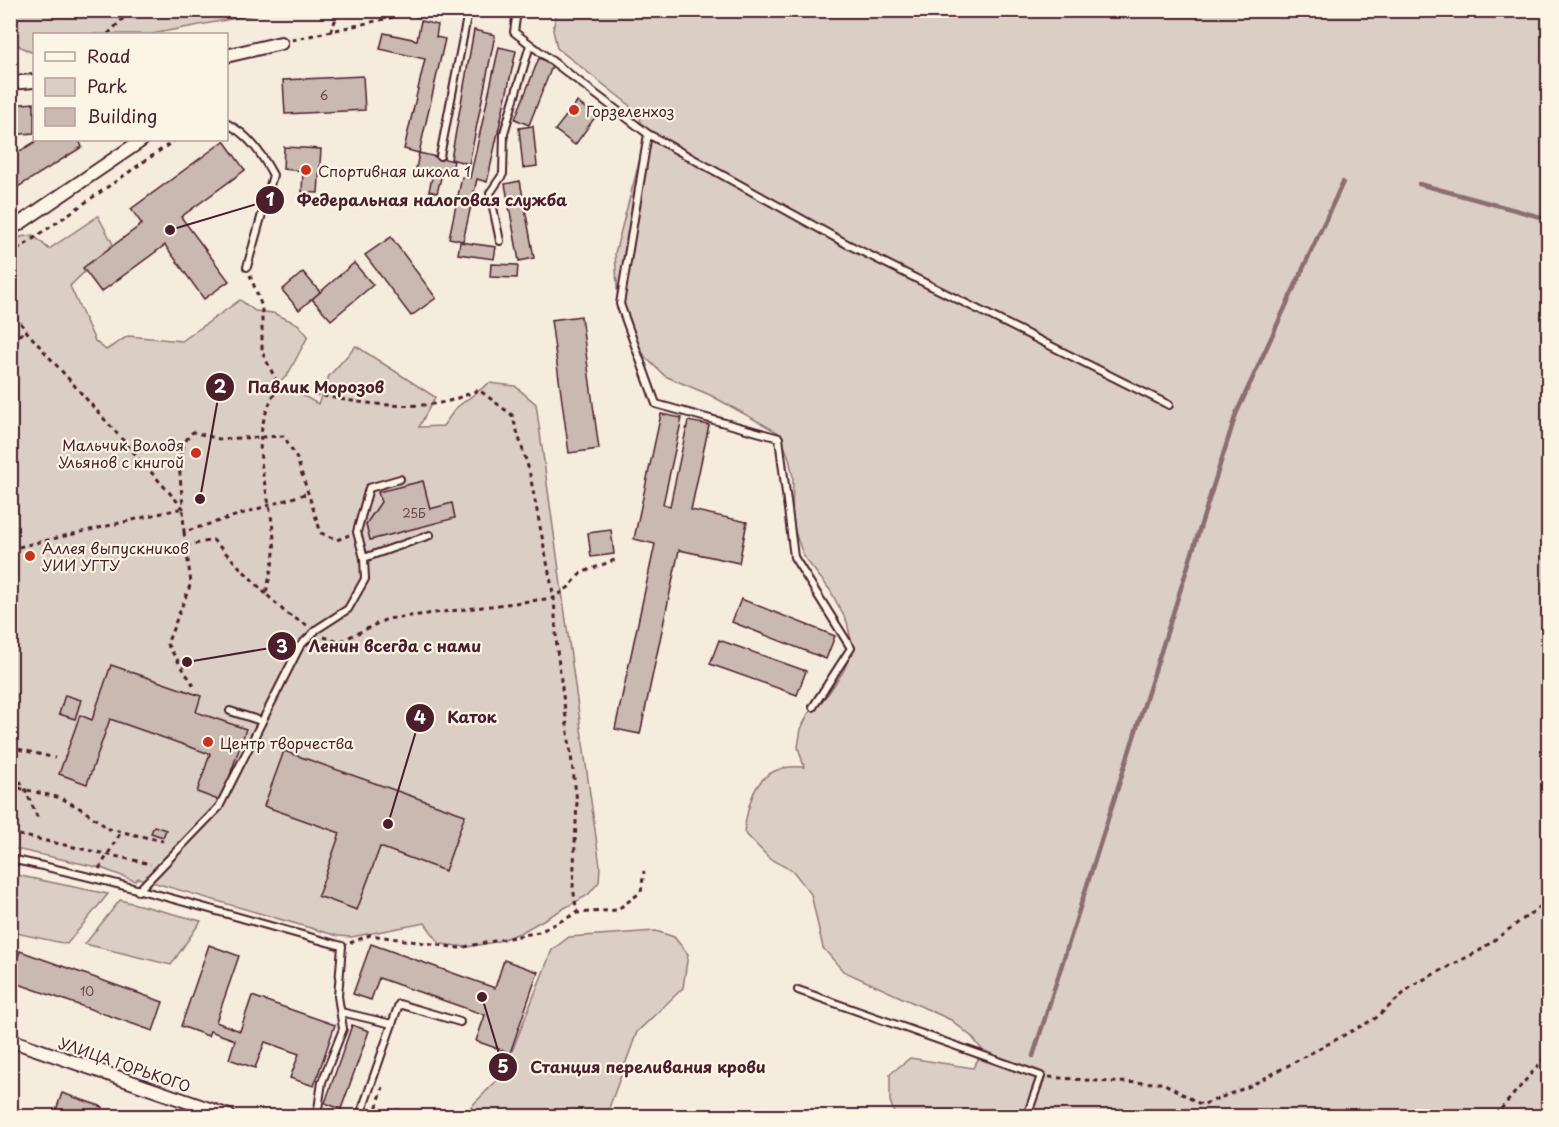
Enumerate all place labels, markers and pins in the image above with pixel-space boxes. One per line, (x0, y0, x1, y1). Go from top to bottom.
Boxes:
place label: Горзеленхоз (586, 99, 675, 122)
marker: Горзеленхоз (567, 103, 581, 117)
place label: Спортивная школа 1 (318, 159, 471, 182)
marker: Спортивная школа 1 (299, 163, 313, 177)
callout: Федеральная налоговая служба (255, 183, 579, 217)
callout: Павлик Морозов (205, 370, 396, 404)
place label: Мальчик Володя Ульянов с книгой (58, 433, 184, 473)
marker: Мальчик Володя Ульянов с книгой (189, 446, 203, 460)
place label: Аллея выпускников УИИ УГТУ (42, 536, 189, 576)
marker: Аллея выпускников УИИ УГТУ (23, 549, 37, 563)
callout: Ленин всегда с нами (267, 629, 494, 663)
callout: Каток (405, 701, 509, 735)
place label: Центр творчества (220, 731, 354, 754)
marker: Центр творчества (201, 735, 215, 749)
callout: Станция переливания крови (488, 1050, 777, 1084)

